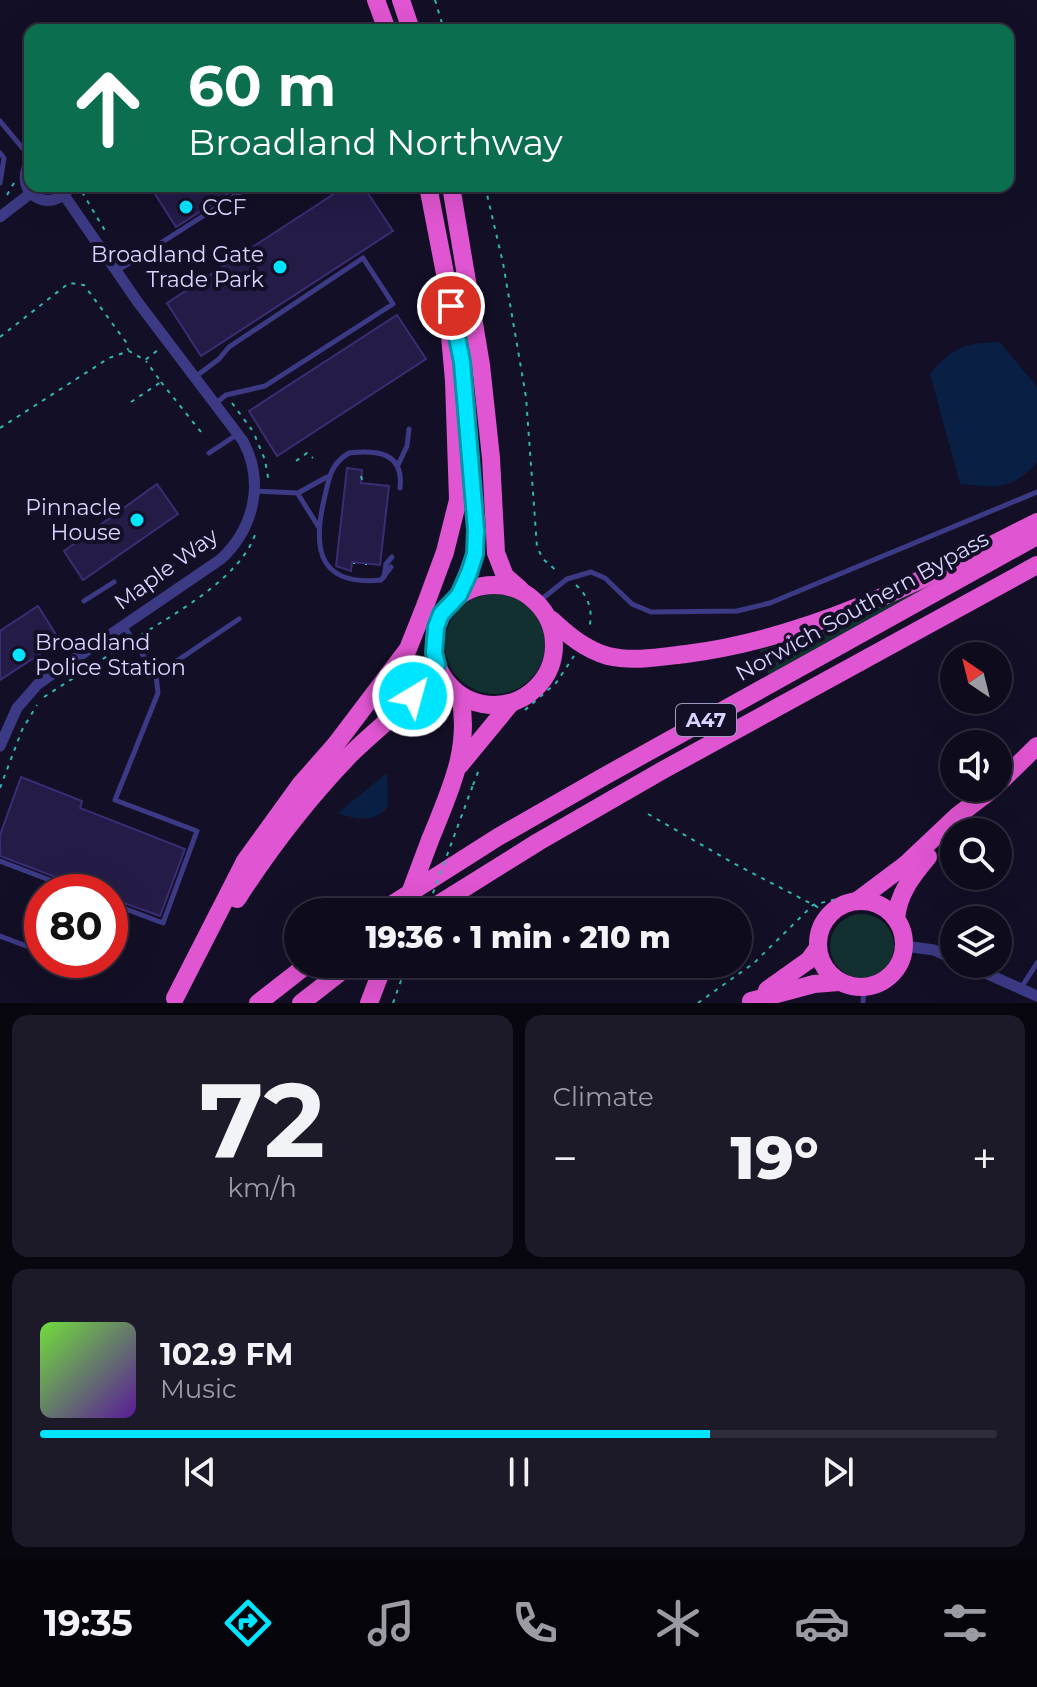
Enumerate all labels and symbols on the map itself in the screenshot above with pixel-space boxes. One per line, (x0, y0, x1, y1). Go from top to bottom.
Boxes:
place label: CCF (202, 194, 246, 221)
marker: CCF (177, 198, 195, 216)
place label: Broadland Gate Trade Park (91, 241, 265, 293)
marker: Broadland Gate Trade Park (271, 258, 289, 276)
pin (417, 272, 485, 340)
place label: Pinnacle House (25, 494, 121, 546)
marker: Pinnacle House (128, 511, 146, 529)
street label: Maple Way (109, 522, 223, 616)
street label: Norwich Southern Bypass (731, 525, 994, 687)
place label: Broadland Police Station (35, 629, 186, 681)
north arrow (940, 642, 1012, 714)
marker: Broadland Police Station (10, 646, 28, 664)
position arrow (371, 654, 455, 738)
road number: A47 (676, 704, 736, 736)
speed limit sign: 80 (24, 874, 128, 978)

